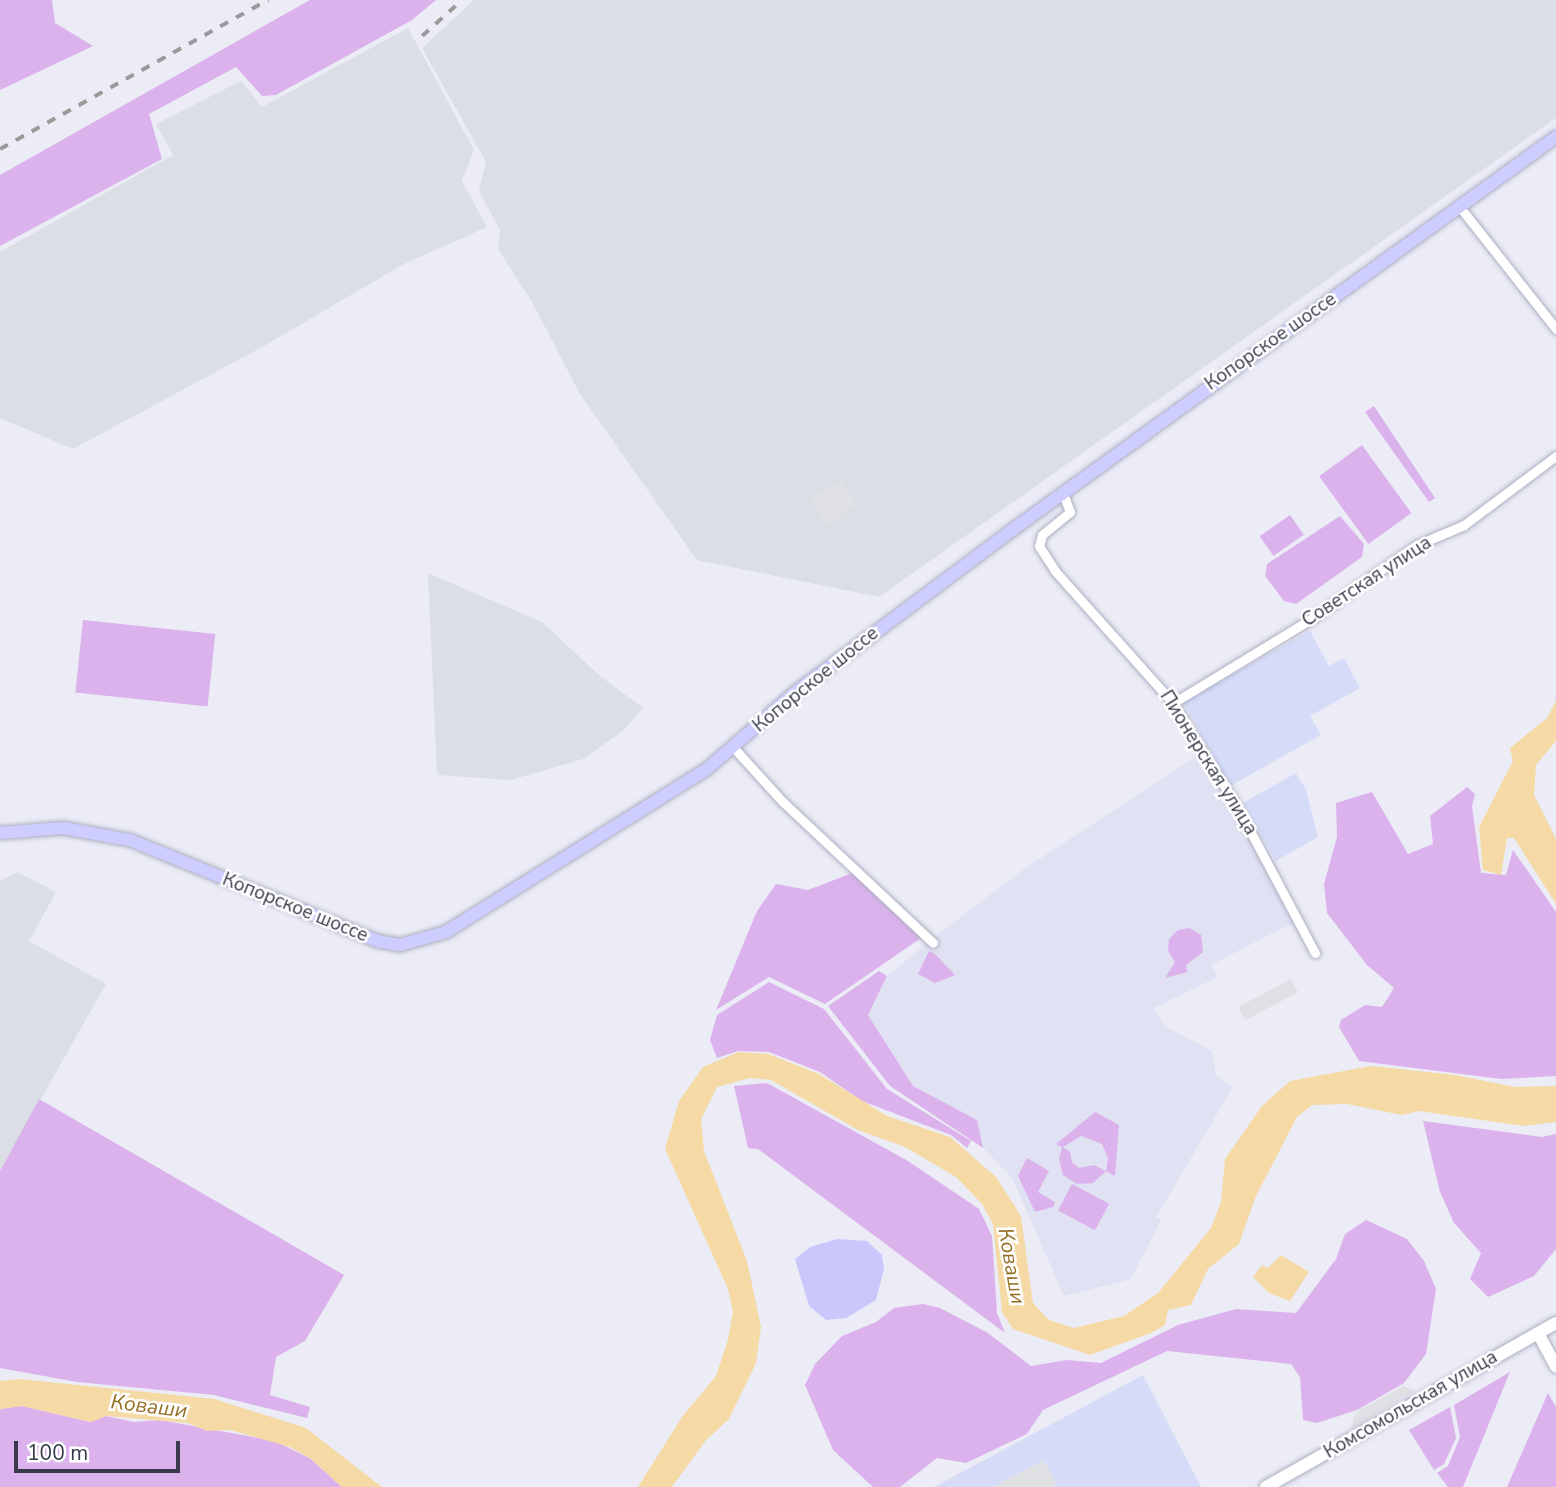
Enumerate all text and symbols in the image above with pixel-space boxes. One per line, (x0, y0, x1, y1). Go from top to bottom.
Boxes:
street label: Копорское шоссе (1201, 288, 1341, 396)
street label: Советская улица (1298, 532, 1436, 632)
street label: Копорское шоссе (749, 622, 883, 738)
street label: Пионерская улица (1154, 686, 1262, 840)
street label: Копорское шоссе (219, 868, 371, 948)
water label: Коваши (993, 1226, 1031, 1306)
street label: Комсомольская улица (1320, 1346, 1502, 1464)
water label: Коваши (109, 1389, 189, 1423)
scale bar (18, 1428, 184, 1472)
text: 100 m (27, 1439, 88, 1467)

